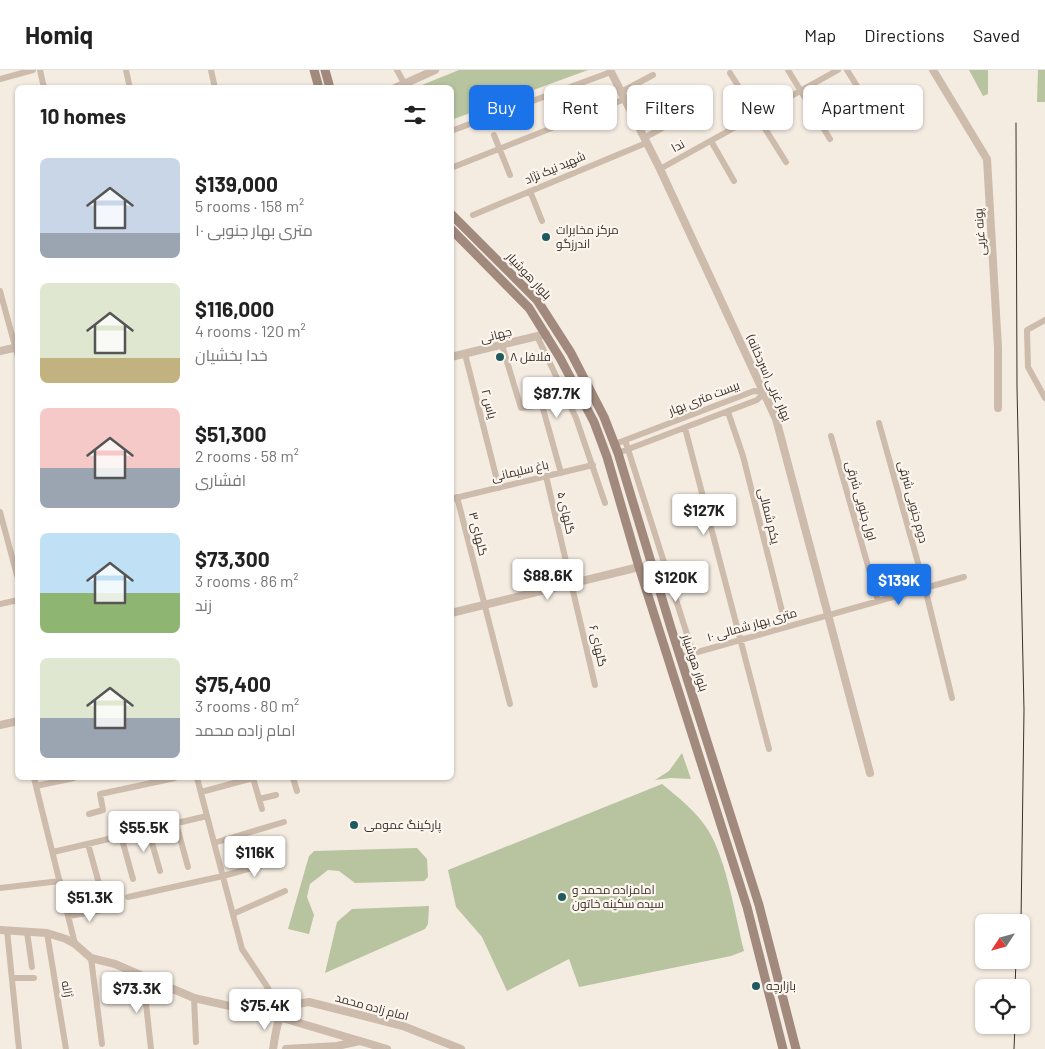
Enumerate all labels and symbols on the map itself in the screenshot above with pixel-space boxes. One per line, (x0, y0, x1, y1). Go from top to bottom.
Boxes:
street label: ندا (668, 136, 687, 154)
street label: شهید نیک نژاد (522, 148, 588, 187)
street label: پونه غربی (970, 207, 991, 256)
place label: مرکز مخابرات اندرزگو (556, 222, 619, 251)
marker: مرکز مخابرات اندرزگو (540, 231, 552, 243)
street label: بلوار هوشیار (503, 248, 555, 302)
street label: جهانی (479, 323, 513, 346)
street label: بهار غربی (سردخانه) (743, 331, 795, 423)
place label: فلافل ۸ (510, 349, 551, 364)
marker: فلافل ۸ (494, 351, 506, 363)
pin: $87.7K (516, 376, 598, 419)
street label: بیست متری بهار (665, 377, 742, 418)
street label: یاس ۲ (479, 388, 501, 421)
street label: باغ سلیمانی (490, 457, 550, 485)
street label: اول جنوبی شرقی (843, 459, 880, 542)
street label: دوم جنوبی شرقی (894, 459, 932, 545)
street label: یکم شمالی (754, 486, 784, 546)
street label: گلهای ۵ (554, 490, 579, 536)
pin: $127K (669, 494, 739, 536)
street label: گلهای ۳ (466, 510, 491, 557)
pin: $88.6K (507, 558, 589, 601)
pin: $120K (641, 560, 711, 603)
pin: $139K (864, 564, 934, 606)
street label: ۱۰ متری بهار شمالی (705, 605, 799, 645)
street label: گلهای ۶ (586, 624, 611, 668)
street label: بلوار هوشیار (679, 631, 712, 693)
pin: $55.5K (103, 810, 185, 853)
place label: پارکینگ عمومی (364, 817, 442, 834)
marker: پارکینگ عمومی (348, 819, 360, 831)
pin: $116K (220, 836, 290, 878)
pin: $51.3K (49, 880, 131, 923)
place label: امامزاده محمد و سیده سکینه خاتون (572, 882, 664, 911)
marker: امامزاده محمد و سیده سکینه خاتون (556, 891, 568, 903)
north arrow (975, 914, 1030, 969)
pin: $73.3K (96, 972, 178, 1014)
place label: بازارچه (766, 978, 796, 995)
street label: ژاله (59, 979, 76, 999)
marker: بازارچه (750, 980, 762, 992)
pin: $75.4K (224, 988, 306, 1031)
street label: امام زاده محمد (333, 990, 411, 1024)

